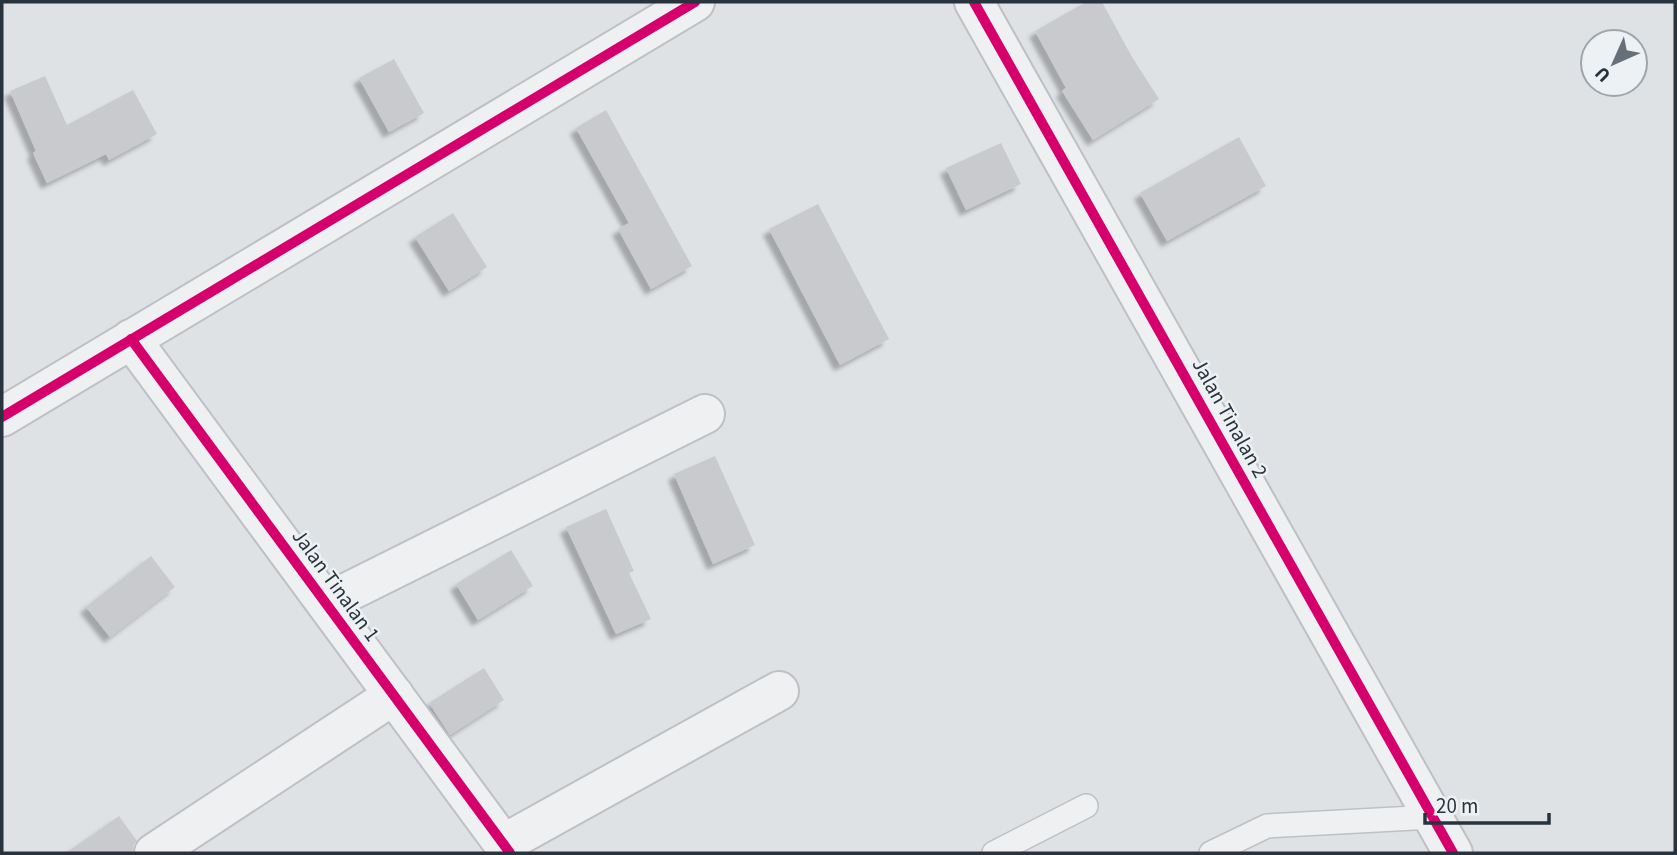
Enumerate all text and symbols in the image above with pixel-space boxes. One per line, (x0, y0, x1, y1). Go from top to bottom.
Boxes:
north arrow (1579, 28, 1649, 98)
text: U (1589, 60, 1617, 88)
street label: Jalan Tinalan 2 (1185, 353, 1275, 483)
street label: Jalan Tinalan 1 (285, 522, 387, 648)
scale bar (1425, 782, 1549, 826)
text: 20 m (1436, 791, 1478, 821)

